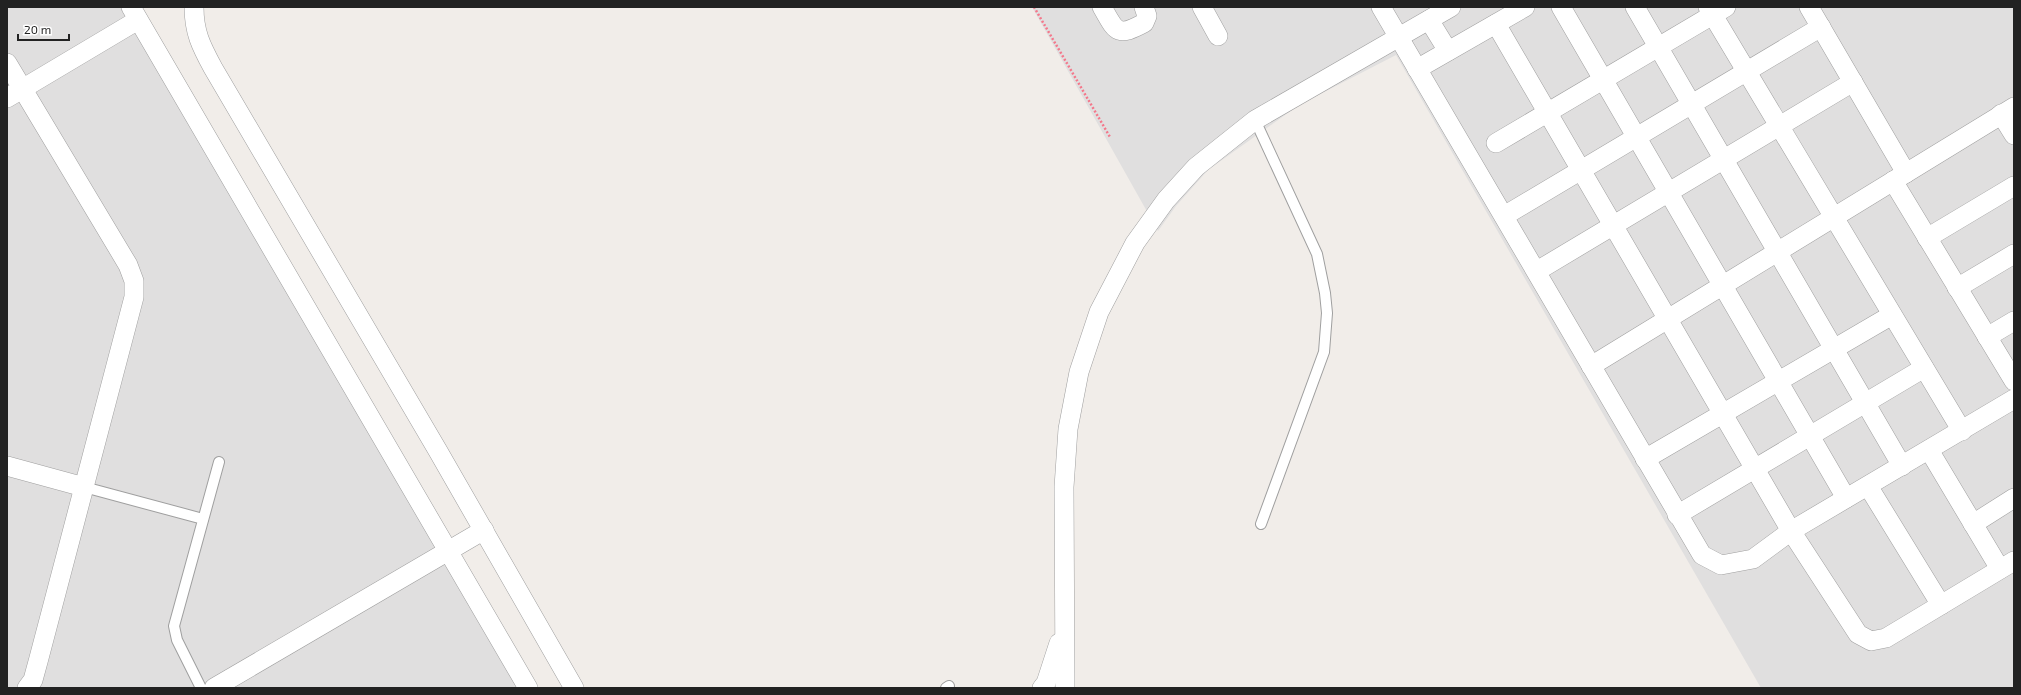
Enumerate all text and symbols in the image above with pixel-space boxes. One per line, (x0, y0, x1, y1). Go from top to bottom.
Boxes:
scale bar (18, 16, 69, 42)
text: 20 m (24, 22, 51, 36)

